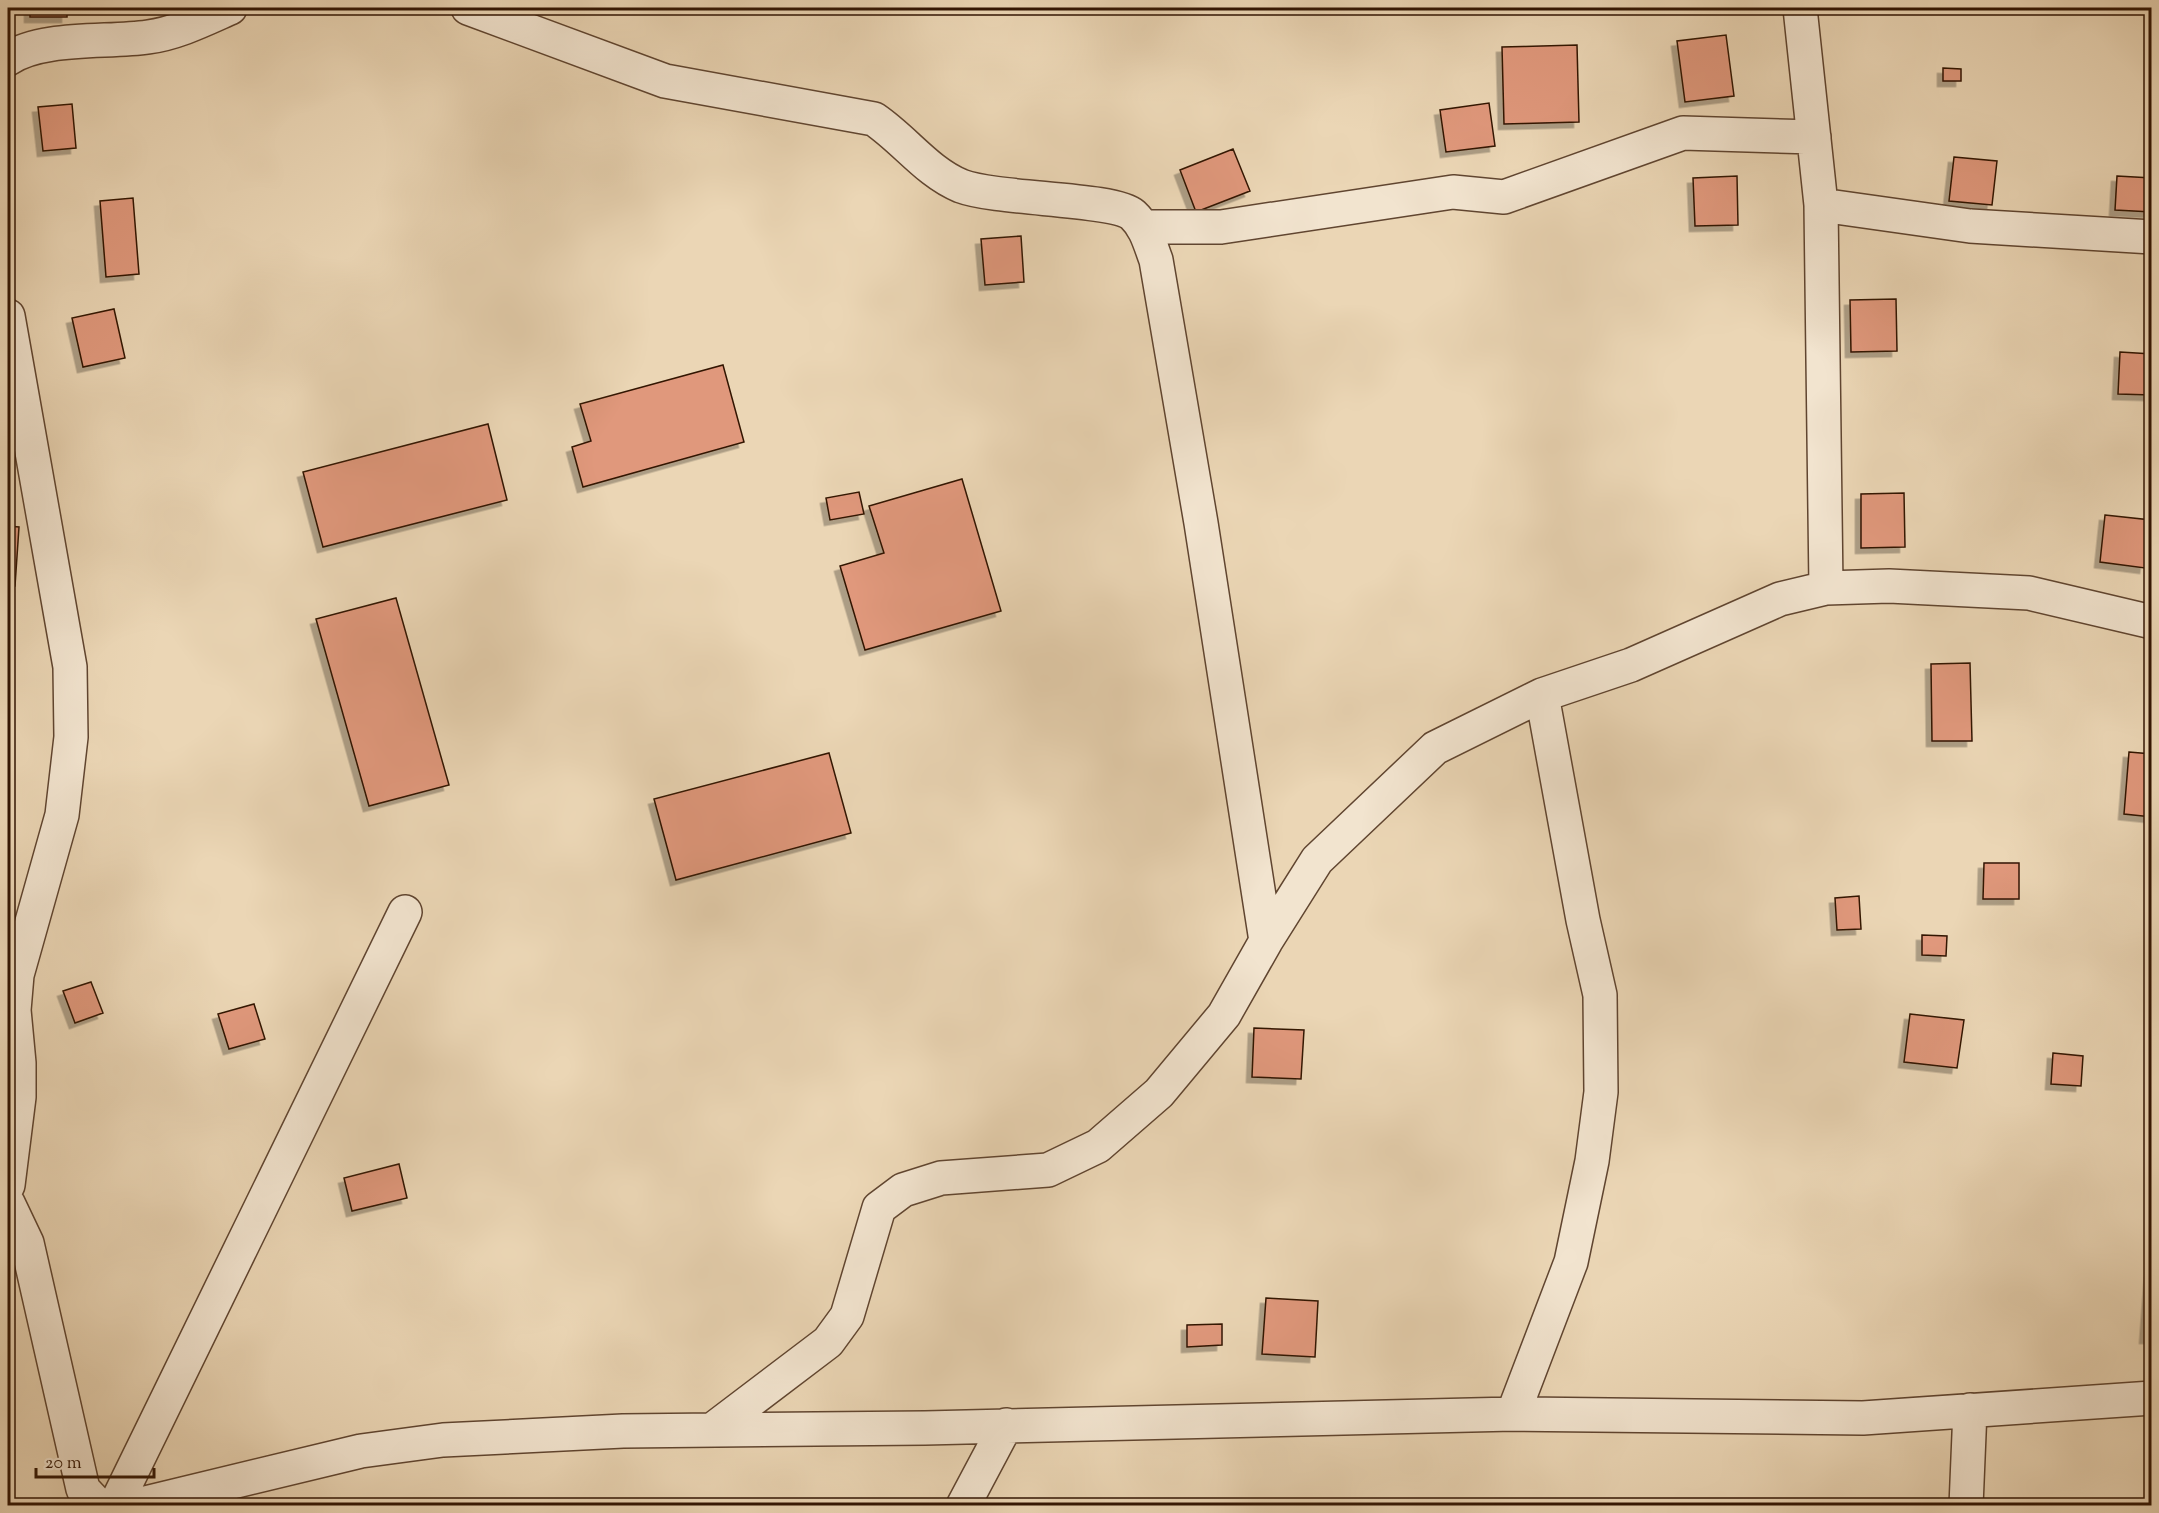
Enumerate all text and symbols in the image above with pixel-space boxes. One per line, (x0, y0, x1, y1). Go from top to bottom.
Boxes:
scale bar (36, 1441, 154, 1479)
text: 20 m (45, 1451, 82, 1477)

